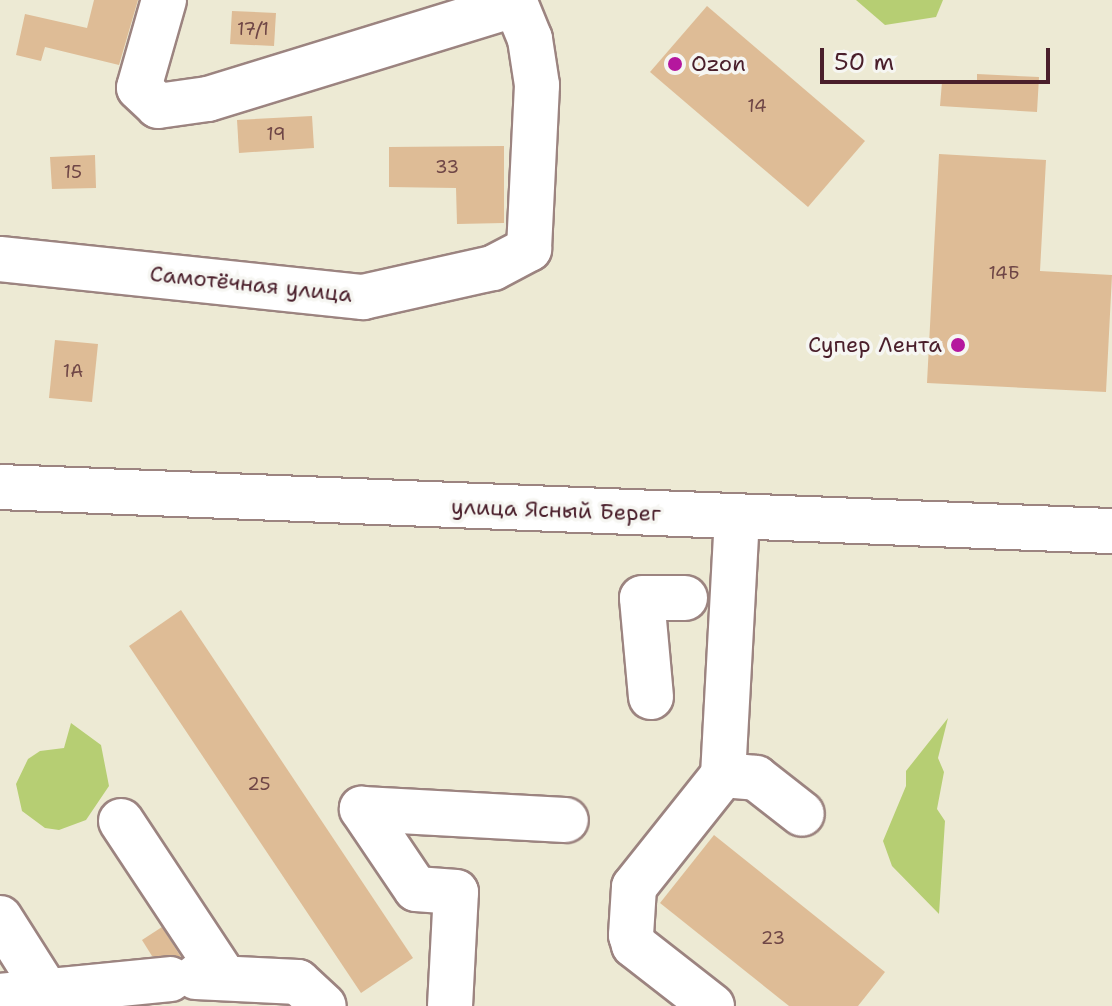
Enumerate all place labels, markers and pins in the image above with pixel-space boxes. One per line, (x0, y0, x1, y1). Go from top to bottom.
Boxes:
place label: Ozon (691, 51, 746, 77)
marker: Ozon (666, 55, 684, 73)
place label: Супер Лента (808, 332, 942, 358)
marker: Супер Лента (949, 336, 967, 354)

